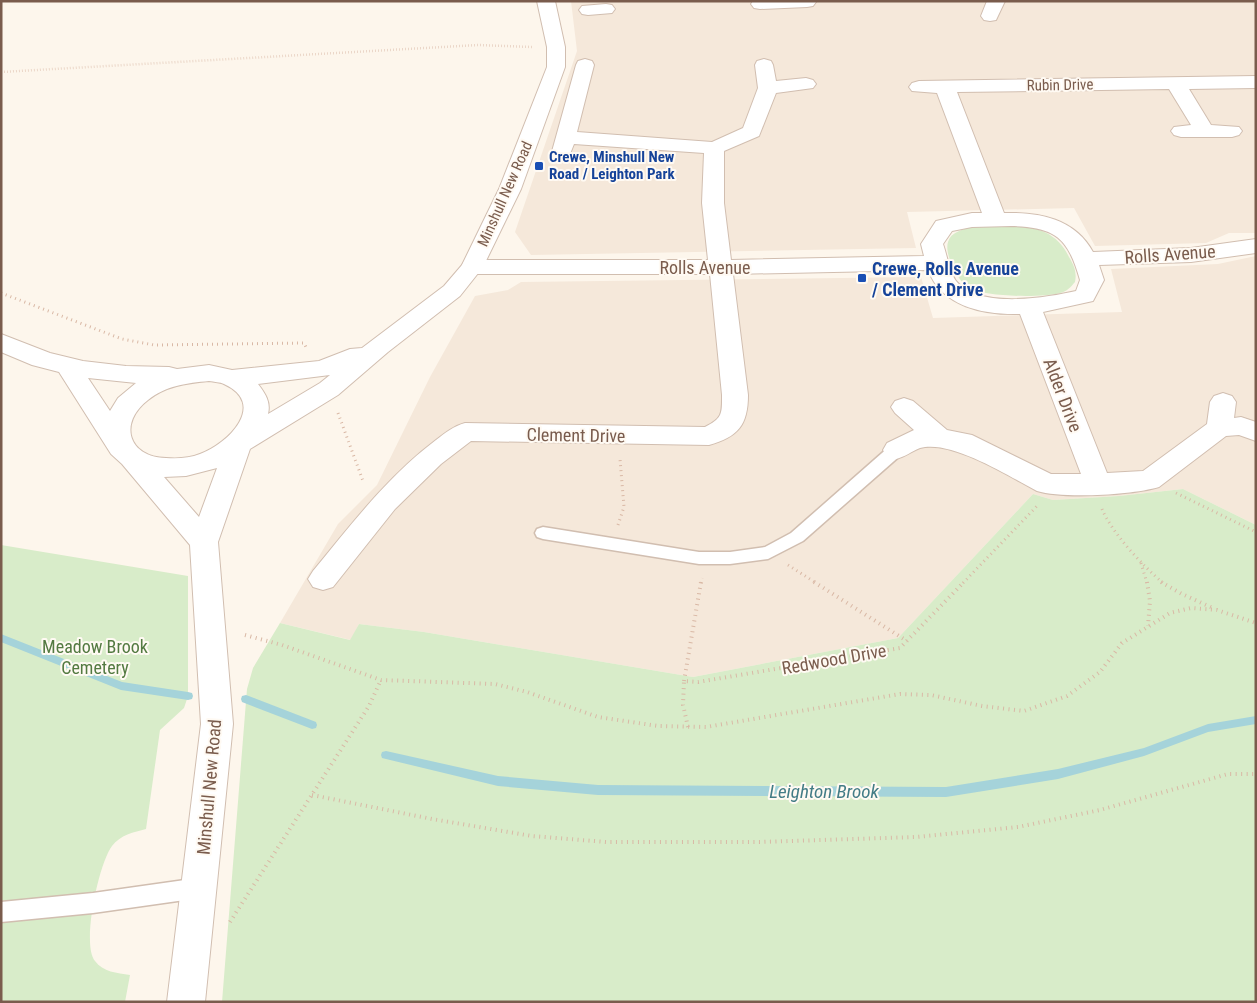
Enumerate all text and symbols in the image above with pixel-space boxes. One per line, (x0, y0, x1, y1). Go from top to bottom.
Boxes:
street label: Rubin Drive (1027, 75, 1093, 95)
street label: Minshull New Road (474, 139, 536, 249)
place label: Crewe, Minshull New Road / Leighton Park (549, 148, 675, 183)
marker: Crewe, Minshull New Road / Leighton Park (533, 160, 545, 172)
street label: Rolls Avenue (1124, 240, 1216, 268)
street label: Rolls Avenue (659, 257, 751, 278)
place label: Crewe, Rolls Avenue / Clement Drive (871, 258, 1019, 300)
marker: Crewe, Rolls Avenue / Clement Drive (856, 272, 868, 284)
street label: Alder Drive (1039, 355, 1087, 435)
street label: Clement Drive (526, 424, 626, 446)
park label: Meadow Brook Cemetery (42, 636, 148, 678)
street label: Redwood Drive (780, 639, 888, 679)
street label: Minshull New Road (193, 718, 225, 856)
water label: Leighton Brook (769, 780, 880, 803)

